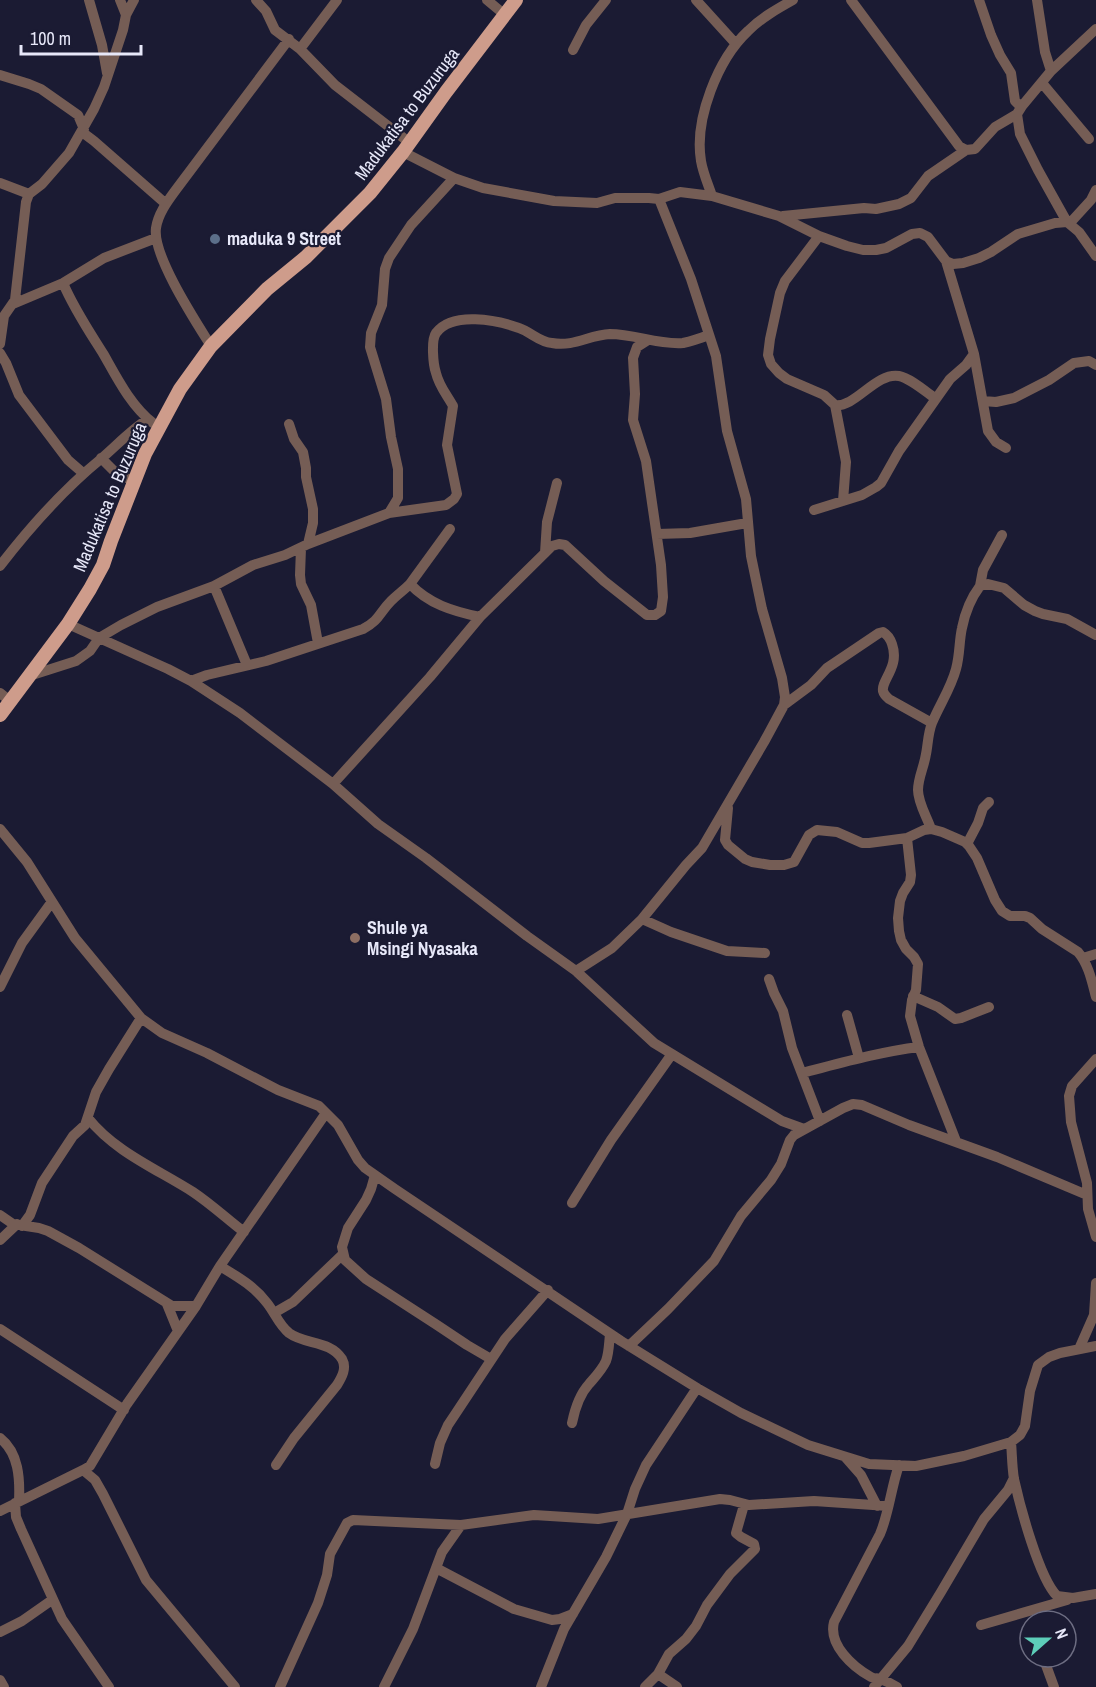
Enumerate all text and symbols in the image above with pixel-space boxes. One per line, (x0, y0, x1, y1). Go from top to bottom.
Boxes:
scale bar (21, 18, 141, 56)
text: 100 m (30, 26, 71, 51)
street label: Madukatisa to Buzuruga (348, 42, 465, 185)
place label: maduka 9 Street (227, 226, 341, 251)
marker: maduka 9 Street (208, 232, 222, 246)
street label: Madukatisa to Buzuruga (67, 418, 152, 575)
place label: Shule ya Msingi Nyasaka (367, 915, 479, 961)
marker: Shule ya Msingi Nyasaka (348, 931, 362, 945)
north arrow (1018, 1609, 1078, 1669)
text: N (1050, 1625, 1074, 1642)

